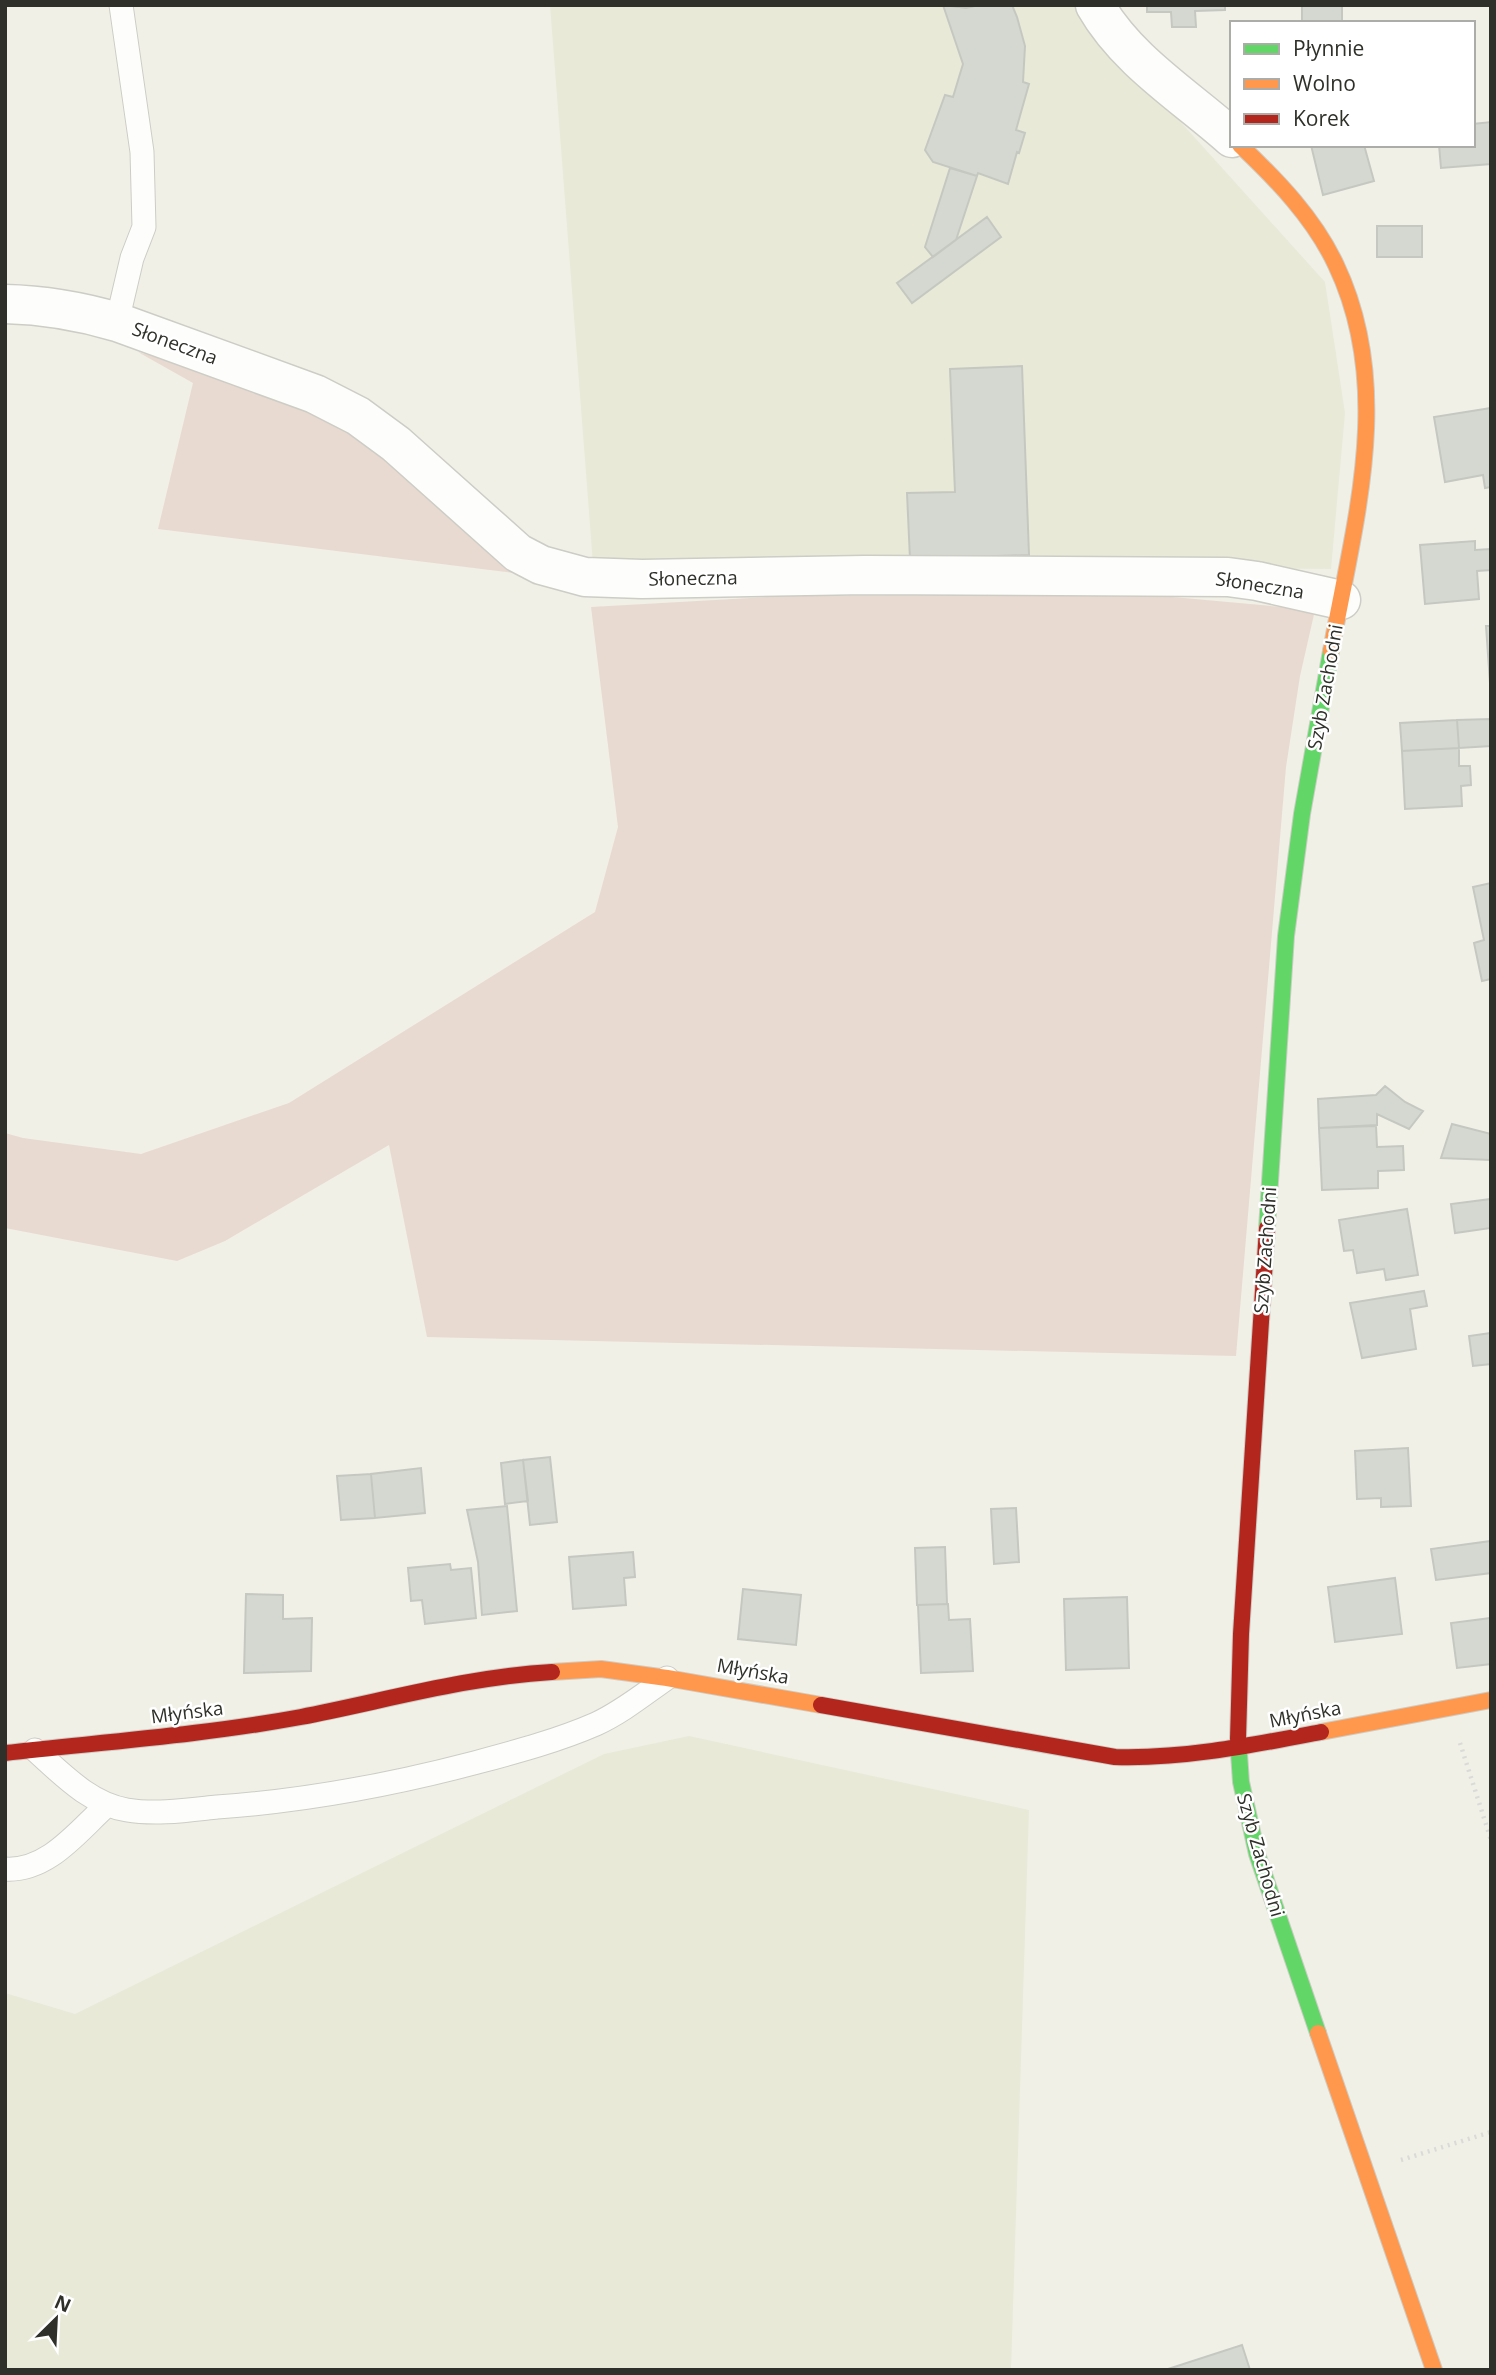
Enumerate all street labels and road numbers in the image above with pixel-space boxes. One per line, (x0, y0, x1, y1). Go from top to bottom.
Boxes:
street label: Słoneczna (129, 316, 221, 370)
street label: Słoneczna (648, 564, 738, 592)
street label: Słoneczna (1214, 565, 1306, 605)
street label: Szyb Zachodni (1301, 622, 1349, 752)
street label: Szyb Zachodni (1248, 1186, 1282, 1314)
street label: Młyńska (715, 1652, 791, 1690)
street label: Młyńska (1267, 1694, 1343, 1734)
street label: Młyńska (149, 1695, 225, 1729)
street label: Szyb Zachodni (1231, 1790, 1291, 1920)

